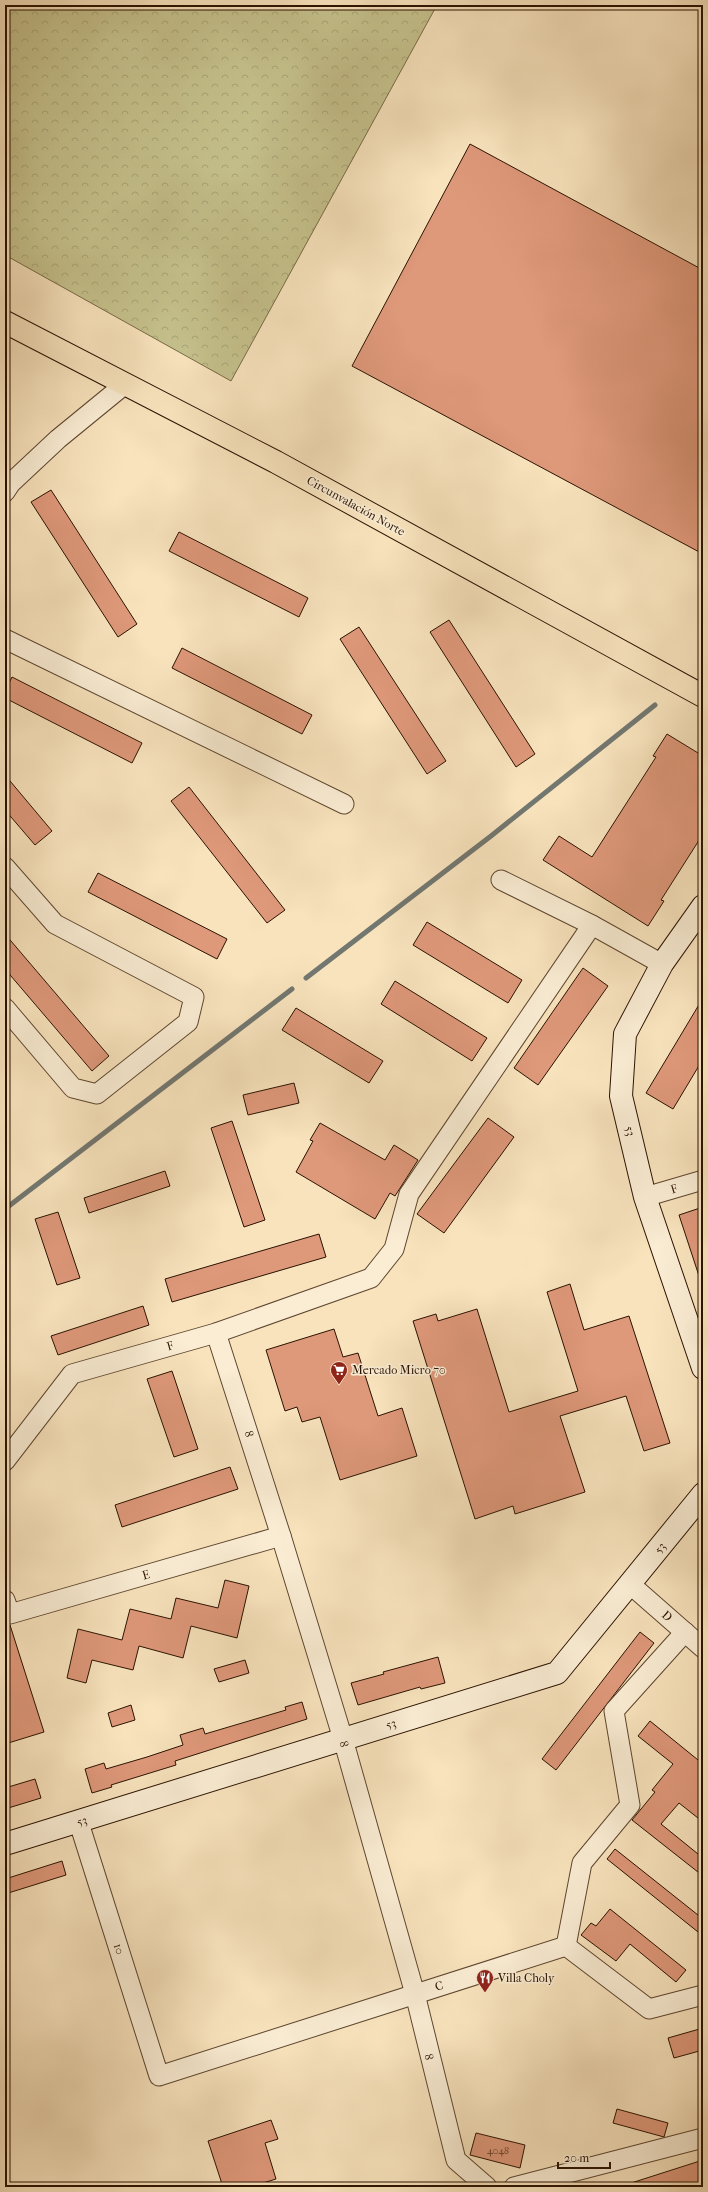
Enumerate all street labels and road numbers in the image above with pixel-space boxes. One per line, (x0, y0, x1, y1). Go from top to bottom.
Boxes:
street label: Circunvalación Norte (304, 473, 408, 539)
street label: 53 (622, 1125, 638, 1138)
street label: F (669, 1181, 680, 1197)
street label: F (165, 1338, 176, 1354)
street label: 8 (241, 1429, 257, 1439)
street label: 53 (651, 1540, 669, 1556)
street label: E (141, 1567, 151, 1583)
street label: D (659, 1608, 675, 1624)
street label: 53 (384, 1716, 398, 1732)
street label: 8 (336, 1739, 352, 1749)
street label: 53 (75, 1813, 89, 1829)
street label: 10 (111, 1942, 127, 1956)
street label: C (433, 1978, 445, 1994)
street label: 8 (421, 2052, 437, 2062)

